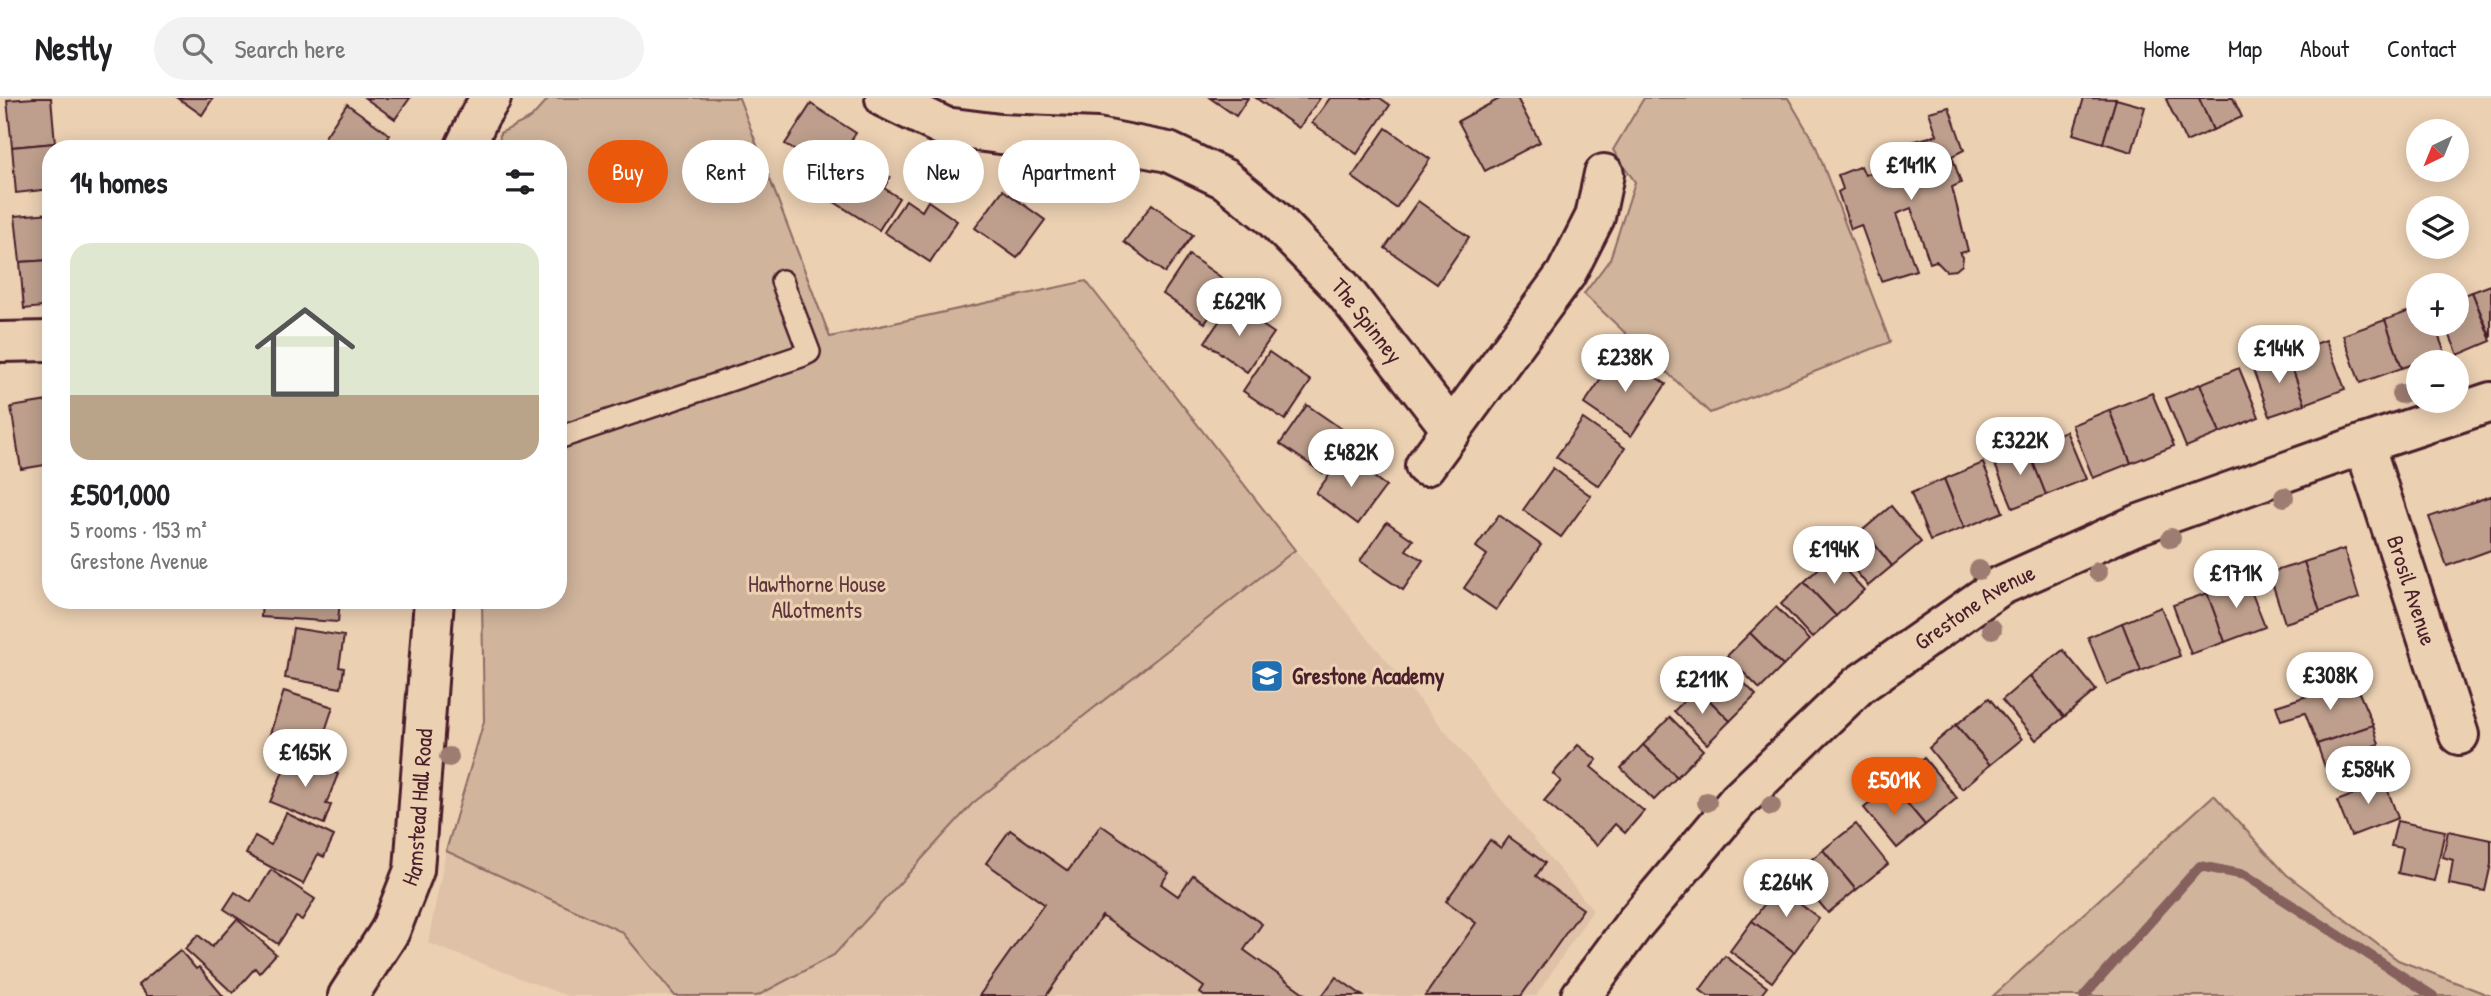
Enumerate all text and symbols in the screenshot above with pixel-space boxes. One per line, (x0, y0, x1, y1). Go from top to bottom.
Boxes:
search box (154, 17, 644, 80)
text: Nestly (35, 26, 112, 70)
icon: search (178, 29, 216, 67)
text: Search here (234, 31, 346, 66)
text: Home (2143, 32, 2190, 64)
text: Map (2228, 32, 2262, 64)
text: About (2300, 32, 2349, 64)
text: Contact (2387, 32, 2456, 64)
north arrow (2406, 119, 2469, 182)
map controls (2406, 119, 2469, 413)
chip: Buy (588, 140, 668, 203)
chip: Rent (682, 140, 769, 203)
chip: Filters (783, 140, 889, 203)
chip: New (903, 140, 984, 203)
chip: Apartment (998, 140, 1140, 203)
pin: £141K (1862, 142, 1960, 202)
text: £141K (1886, 149, 1936, 180)
text: 14 homes (70, 162, 168, 202)
icon: filters (501, 163, 539, 201)
button: layers (2406, 196, 2469, 259)
street label: The Spinney (1325, 270, 1411, 370)
button: + (2406, 273, 2469, 336)
pin: £629K (1190, 278, 1288, 338)
text: £629K (1212, 285, 1266, 316)
icon: home (242, 289, 368, 415)
pin: £144K (2230, 326, 2328, 385)
text: £144K (2254, 332, 2304, 363)
pin: £238K (1576, 334, 1674, 394)
text: £238K (1597, 341, 1653, 372)
button: − (2406, 350, 2469, 413)
pin: £322K (1971, 418, 2069, 477)
text: £322K (1992, 424, 2048, 455)
pin: £482K (1302, 430, 1400, 489)
text: £482K (1324, 436, 1378, 467)
text: £501,000 (70, 474, 170, 514)
text: 5 rooms · 153 m² (70, 514, 207, 545)
pin: £194K (1785, 526, 1883, 586)
street label: Brosil Avenue (2380, 531, 2445, 649)
text: £194K (1809, 533, 1859, 564)
text: Grestone Avenue (70, 545, 208, 576)
pin: £171K (2187, 550, 2285, 610)
street label: Grestone Avenue (1908, 556, 2040, 657)
text: £171K (2210, 557, 2262, 588)
park label: Hawthorne House Allotments (748, 568, 886, 625)
pin: £308K (2281, 652, 2379, 712)
pin: £211K (1653, 656, 1751, 716)
school or university icon: Grestone Academy (1248, 657, 1286, 695)
text: £308K (2302, 659, 2358, 690)
place label: Grestone Academy (1292, 660, 1445, 692)
text: £211K (1676, 663, 1728, 694)
street label: Hamstead Hall Road (393, 727, 439, 890)
pin: £165K (256, 730, 354, 789)
text: £165K (279, 736, 331, 767)
pin: £584K (2319, 746, 2417, 806)
text: £584K (2342, 753, 2395, 784)
pin: £501K (1845, 758, 1943, 817)
text: £501K (1867, 764, 1921, 795)
pin: £264K (1737, 860, 1835, 919)
text: £264K (1759, 866, 1813, 897)

